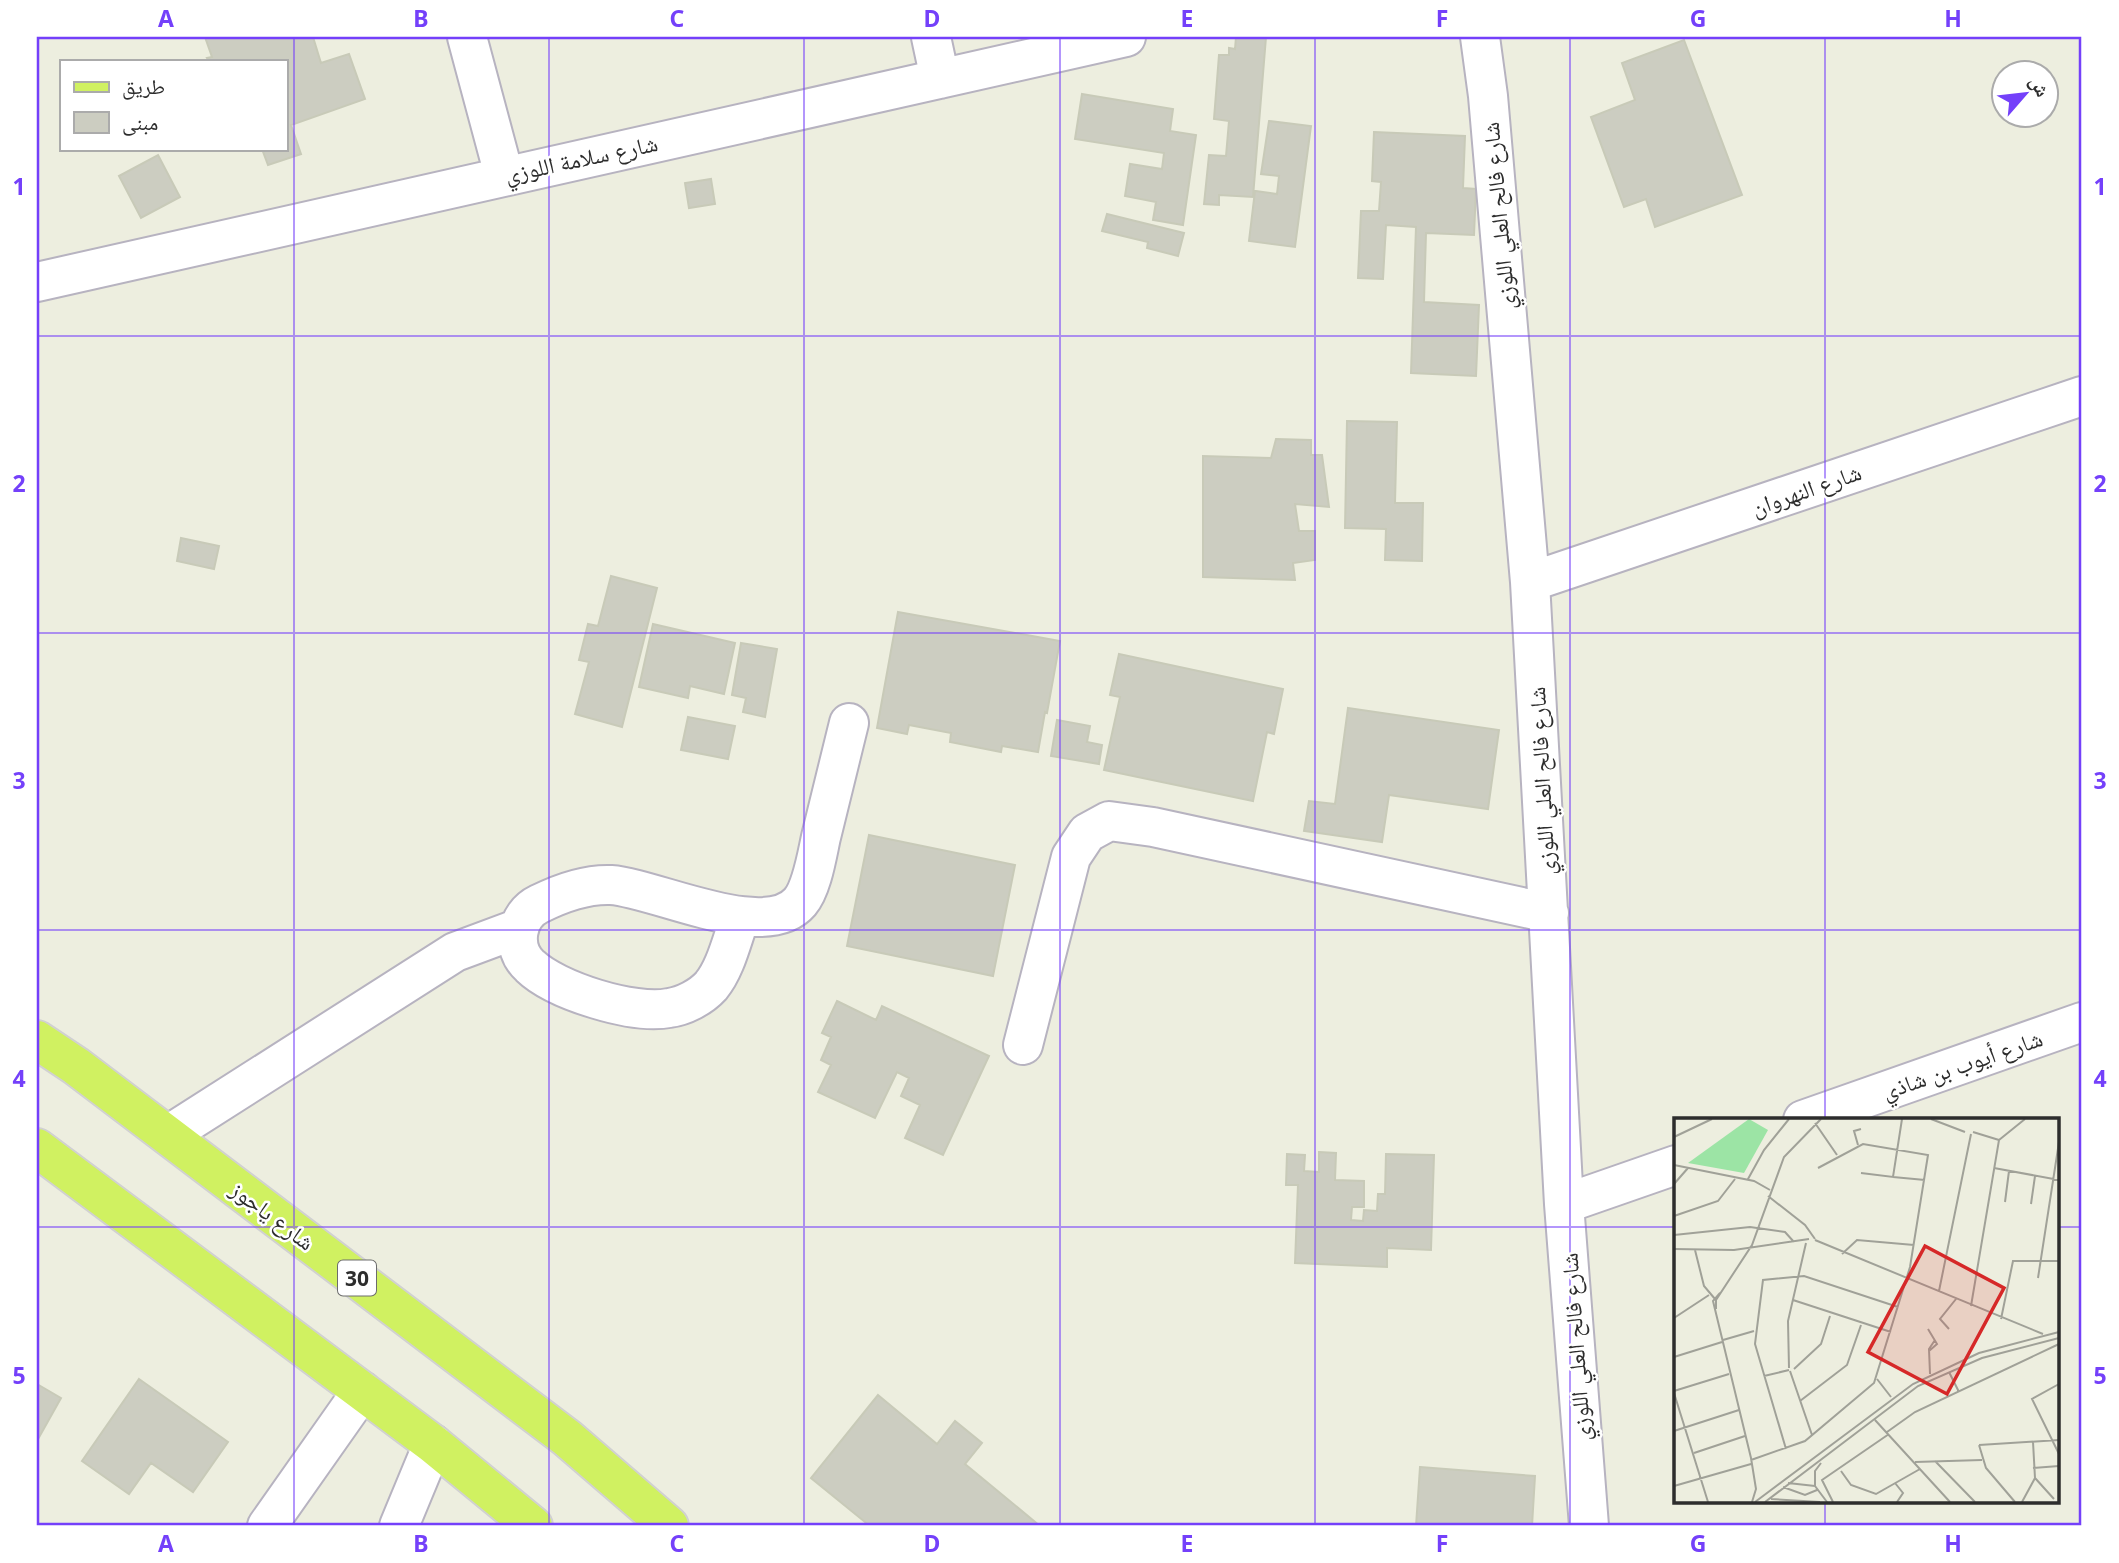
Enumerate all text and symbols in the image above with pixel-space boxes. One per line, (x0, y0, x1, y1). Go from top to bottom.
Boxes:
text: A (158, 2, 174, 34)
text: B (413, 2, 429, 34)
text: C (670, 2, 685, 34)
text: D (924, 2, 940, 34)
text: E (1181, 2, 1193, 34)
text: F (1436, 2, 1448, 34)
text: G (1690, 2, 1706, 34)
text: H (1944, 2, 1962, 34)
legend (60, 60, 287, 150)
north arrow (1990, 60, 2060, 130)
text: ش (2024, 71, 2056, 101)
text: طريق (122, 72, 165, 100)
text: مبنى (122, 108, 158, 136)
street label: شارع فالح العلي اللوزي (1474, 120, 1526, 311)
street label: شارع سلامة اللوزي (502, 126, 661, 194)
text: 1 (12, 170, 26, 202)
text: 1 (2093, 170, 2107, 202)
street label: شارع النهروان (1747, 455, 1865, 523)
text: 2 (12, 467, 26, 499)
text: 2 (2093, 467, 2107, 499)
street label: شارع فالح العلي اللوزي (1520, 686, 1566, 876)
text: 3 (12, 764, 26, 796)
text: 3 (2093, 764, 2107, 796)
street label: شارع أيوب بن شاذي (1877, 1022, 2048, 1110)
text: 4 (12, 1062, 26, 1094)
text: 4 (2093, 1062, 2107, 1094)
inset map (1674, 1118, 2060, 1504)
street label: شارع ياجوز (224, 1172, 322, 1257)
street label: شارع فالح العلي اللوزي (1552, 1252, 1601, 1442)
road number: 30 (338, 1260, 376, 1296)
text: 5 (12, 1359, 26, 1391)
text: 5 (2093, 1359, 2107, 1391)
text: A (158, 1527, 174, 1559)
text: B (413, 1527, 429, 1559)
text: C (670, 1527, 685, 1559)
text: D (924, 1527, 940, 1559)
text: E (1181, 1527, 1193, 1559)
text: F (1436, 1527, 1448, 1559)
text: G (1690, 1527, 1706, 1559)
text: H (1944, 1527, 1962, 1559)

